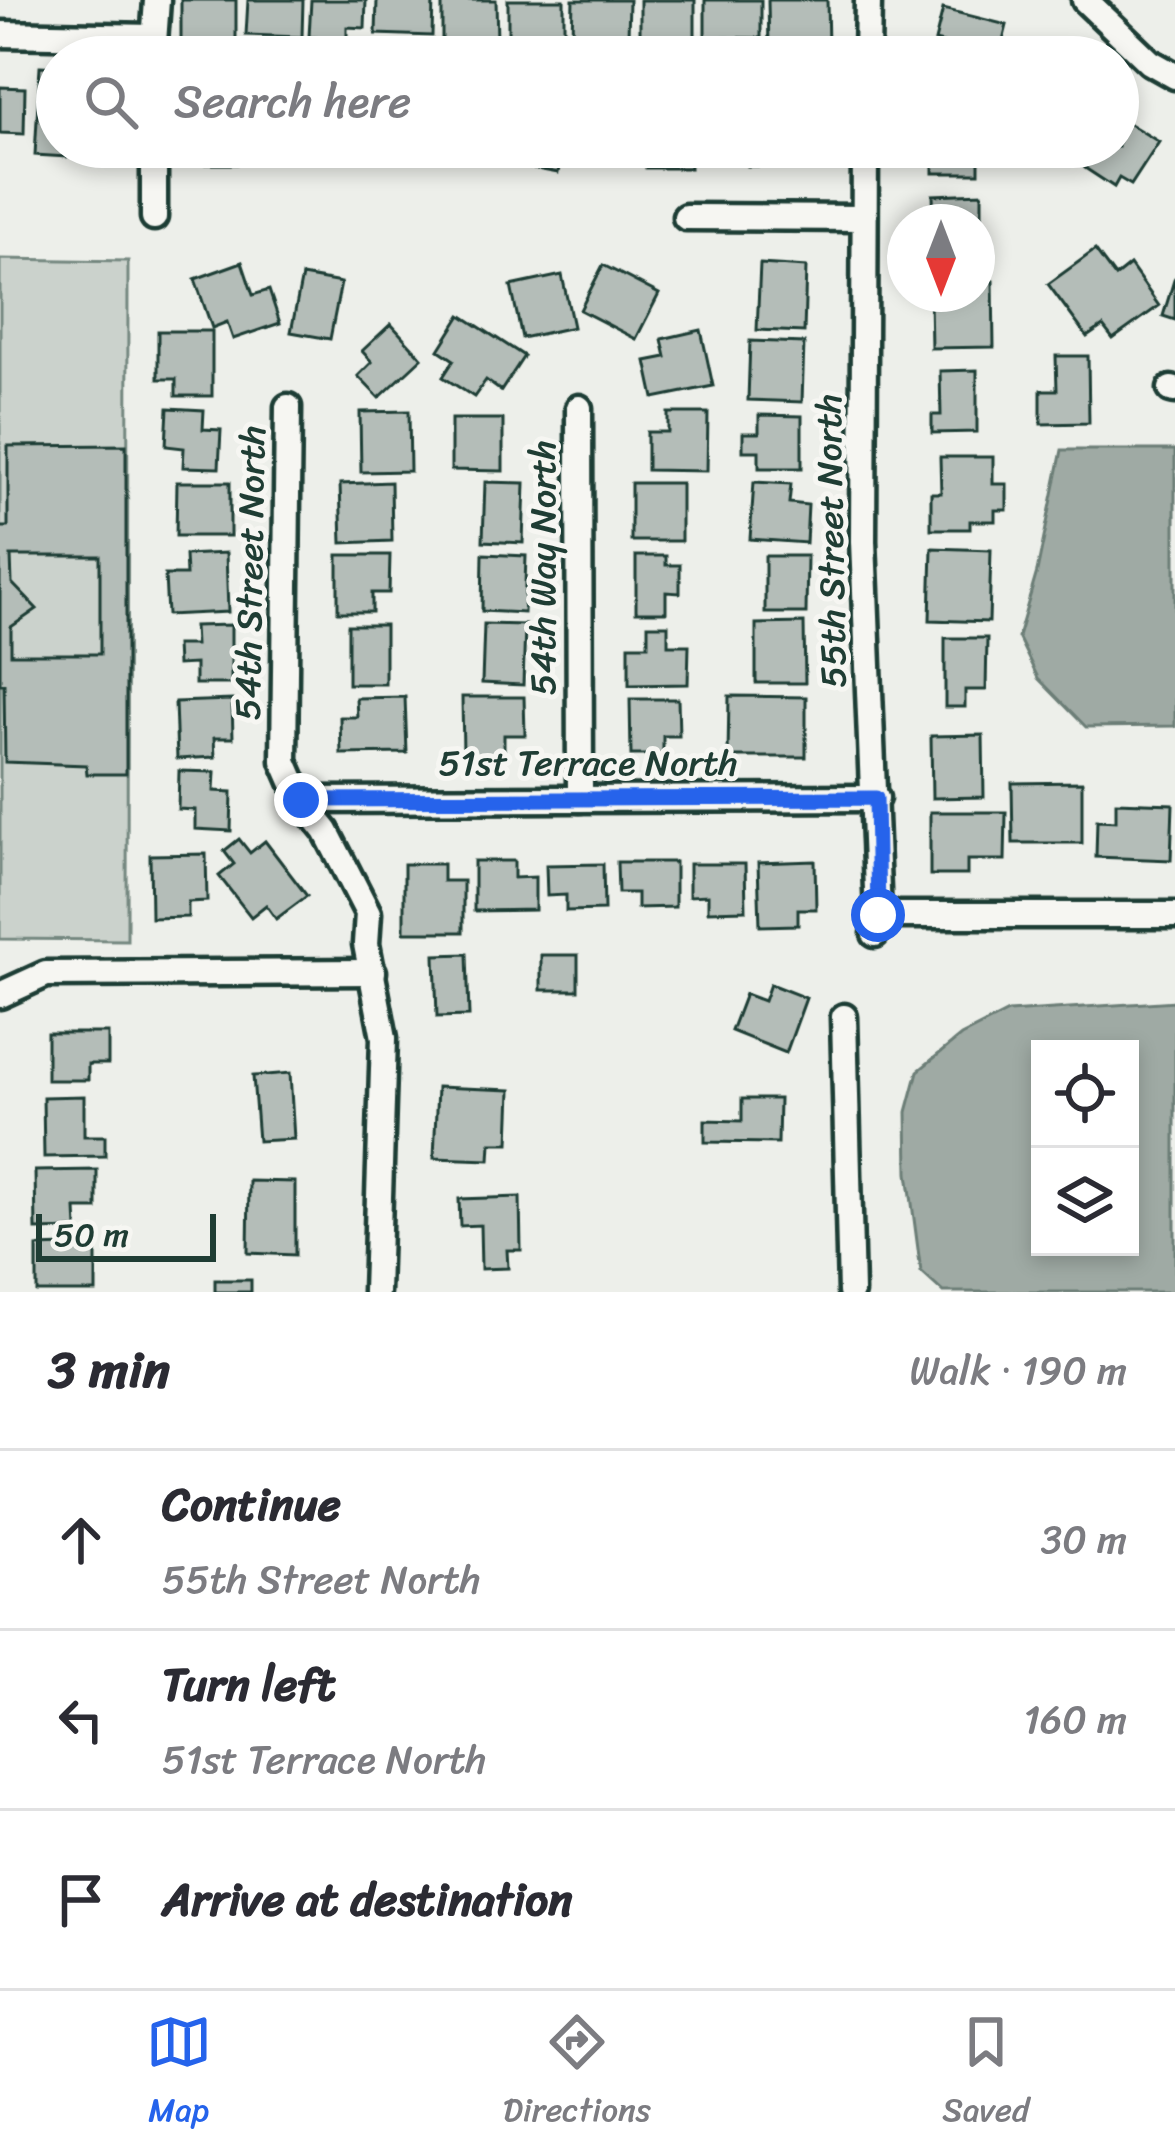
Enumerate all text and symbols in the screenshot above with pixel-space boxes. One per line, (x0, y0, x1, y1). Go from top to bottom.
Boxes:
search box (36, 36, 1139, 168)
text: Search here (174, 62, 411, 142)
icon: search (78, 69, 144, 135)
north arrow (887, 204, 995, 312)
street label: 55th Street North (796, 393, 866, 689)
street label: 54th Street North (215, 425, 285, 721)
street label: 54th Way North (511, 440, 575, 696)
street label: 51st Terrace North (438, 731, 738, 795)
route end (274, 773, 328, 827)
route start (851, 888, 905, 942)
map controls (1031, 1040, 1139, 1256)
button: locate (1031, 1040, 1139, 1148)
button: layers (1031, 1148, 1139, 1256)
text: 50 m (54, 1206, 129, 1264)
scale bar (36, 1208, 216, 1261)
text: 3 min (48, 1325, 170, 1415)
text: Walk · 190 m (909, 1336, 1127, 1405)
text: Continue (162, 1465, 341, 1545)
text: 30 m (1041, 1505, 1127, 1574)
icon: ahead (48, 1507, 114, 1573)
text: 55th Street North (162, 1545, 481, 1614)
text: Turn left (162, 1645, 335, 1725)
text: 160 m (1023, 1685, 1127, 1754)
icon: left (48, 1687, 114, 1753)
text: 51st Terrace North (162, 1725, 486, 1794)
text: Arrive at destination (162, 1860, 572, 1940)
icon: arrive (48, 1867, 114, 1933)
tab: Map (146, 2009, 212, 2139)
tab: Directions (503, 2009, 651, 2139)
tab: Saved (942, 2009, 1029, 2139)

